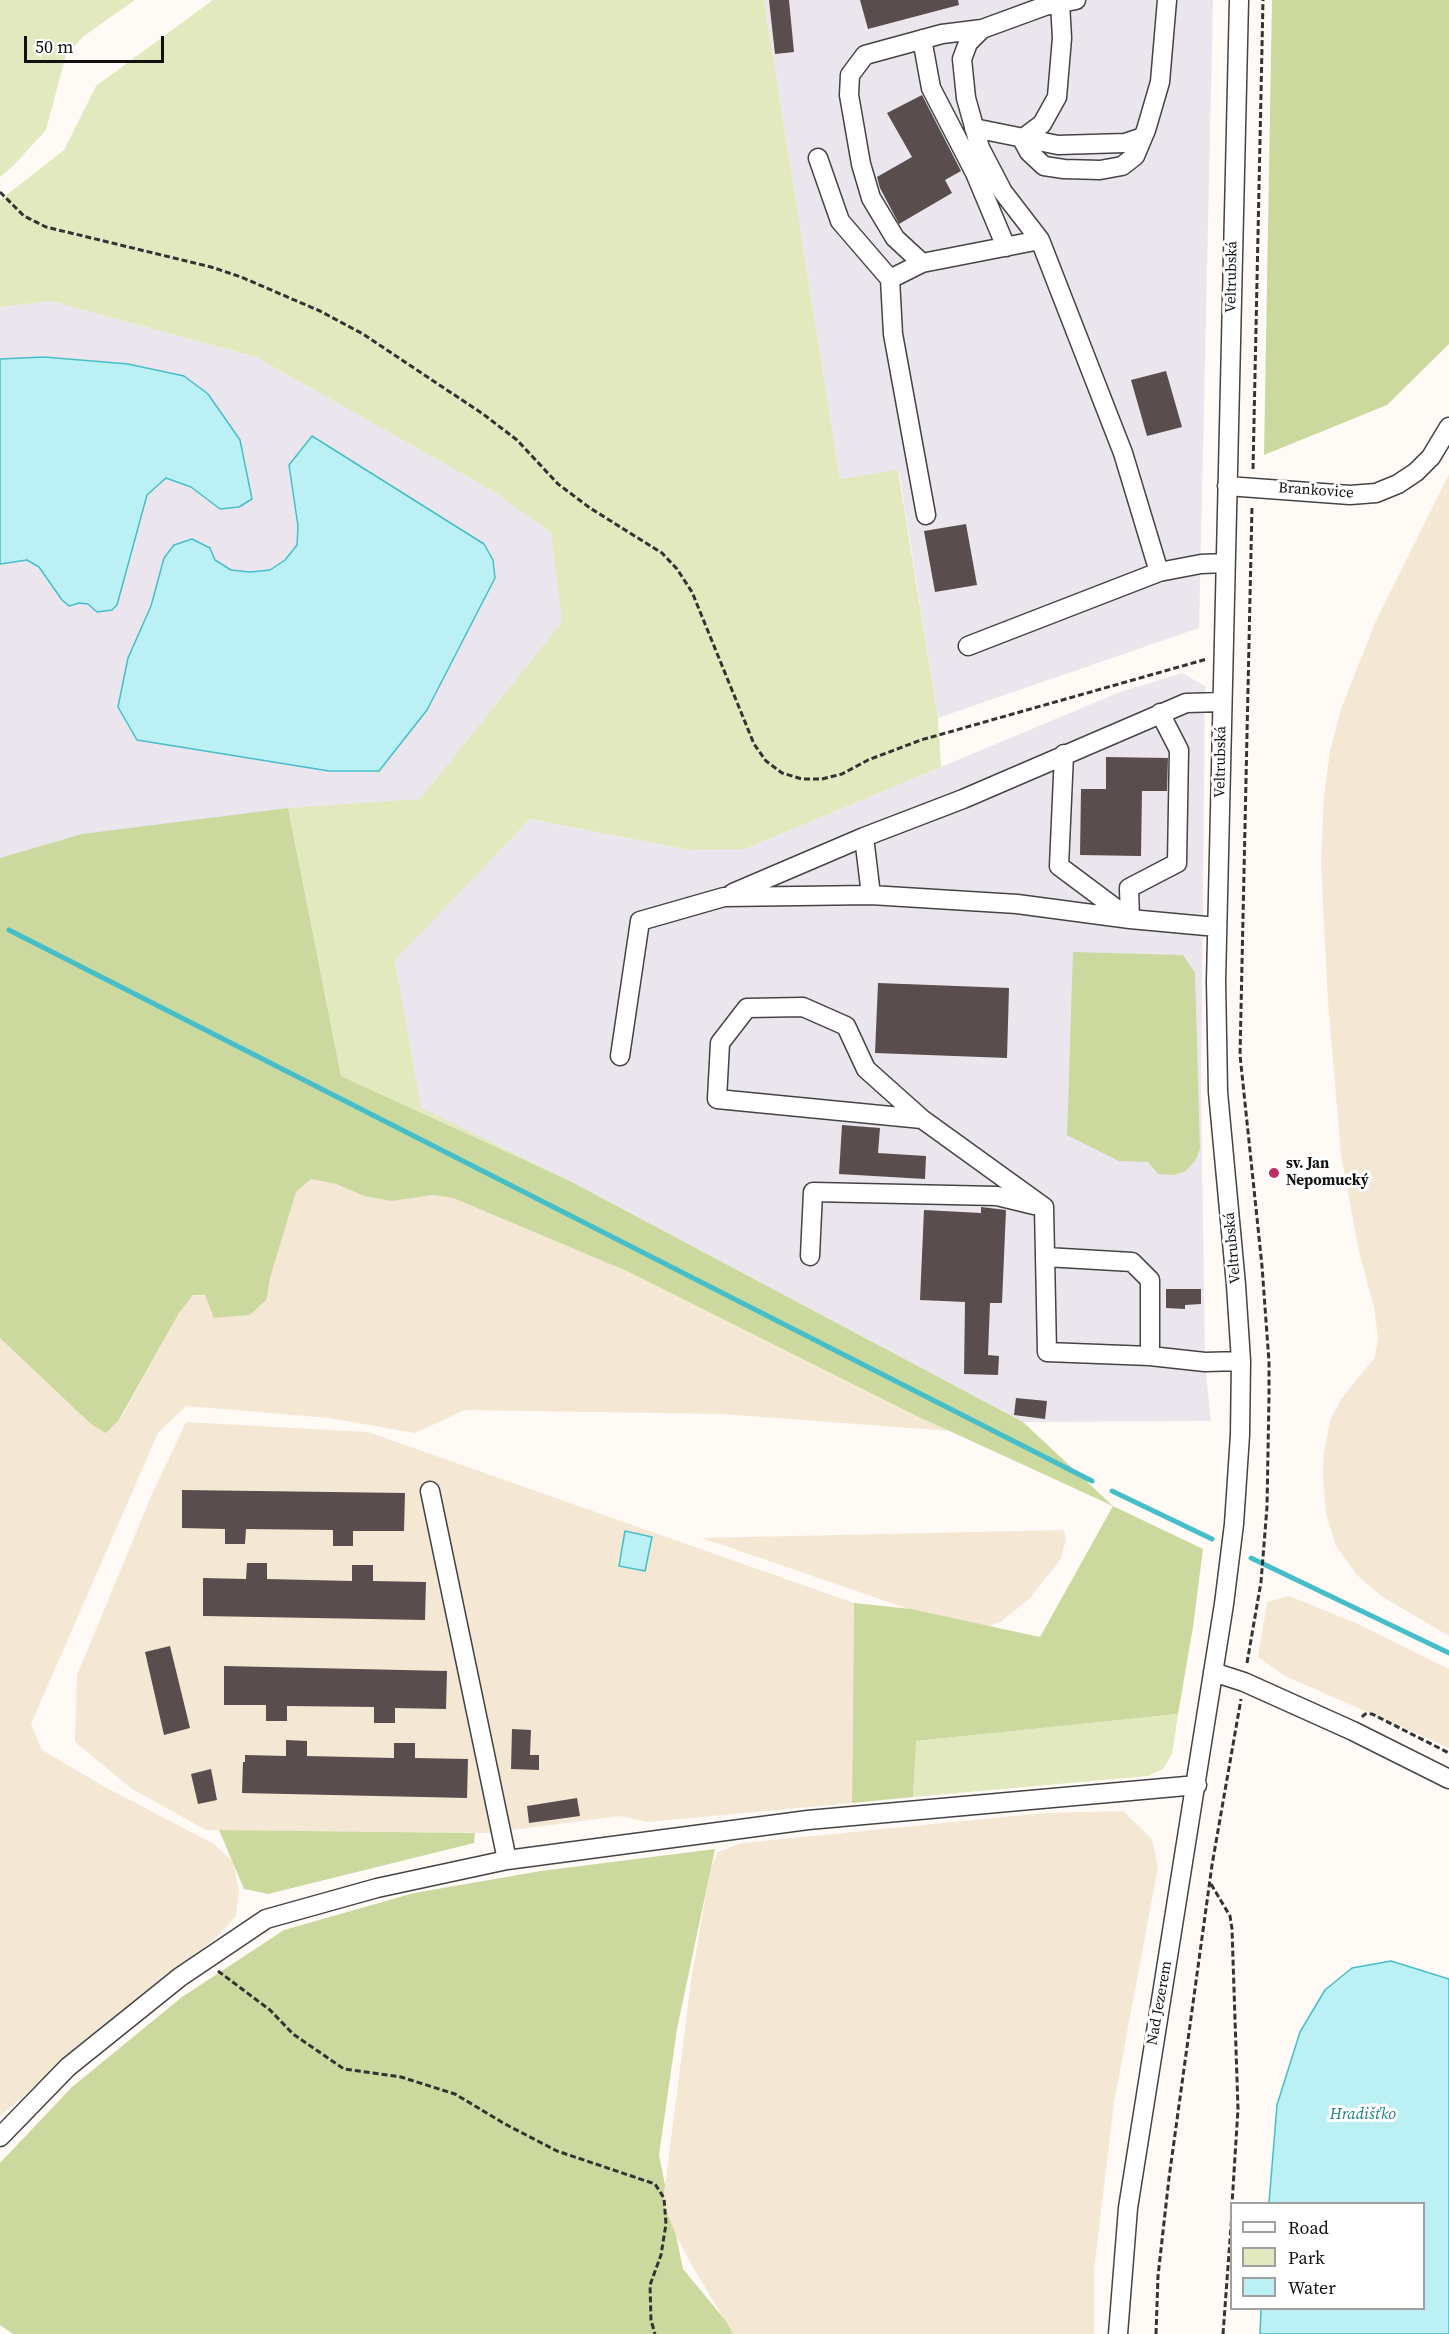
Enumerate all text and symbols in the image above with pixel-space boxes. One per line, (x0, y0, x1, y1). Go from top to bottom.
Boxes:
scale bar (27, 24, 166, 62)
text: 50 m (35, 34, 73, 59)
street label: Veltrubská (1222, 241, 1242, 313)
street label: Brankovice (1278, 479, 1354, 503)
street label: Veltrubská (1211, 726, 1231, 798)
place label: sv. Jan Nepomucký (1286, 1155, 1369, 1190)
marker: sv. Jan Nepomucký (1267, 1166, 1281, 1180)
street label: Veltrubská (1221, 1211, 1245, 1285)
street label: Nad Jezerem (1144, 1959, 1176, 2047)
water label: Hradišťko (1330, 2105, 1396, 2125)
legend (1230, 2202, 1425, 2310)
text: Road (1288, 2215, 1329, 2240)
text: Park (1288, 2245, 1325, 2270)
text: Water (1288, 2275, 1336, 2300)

